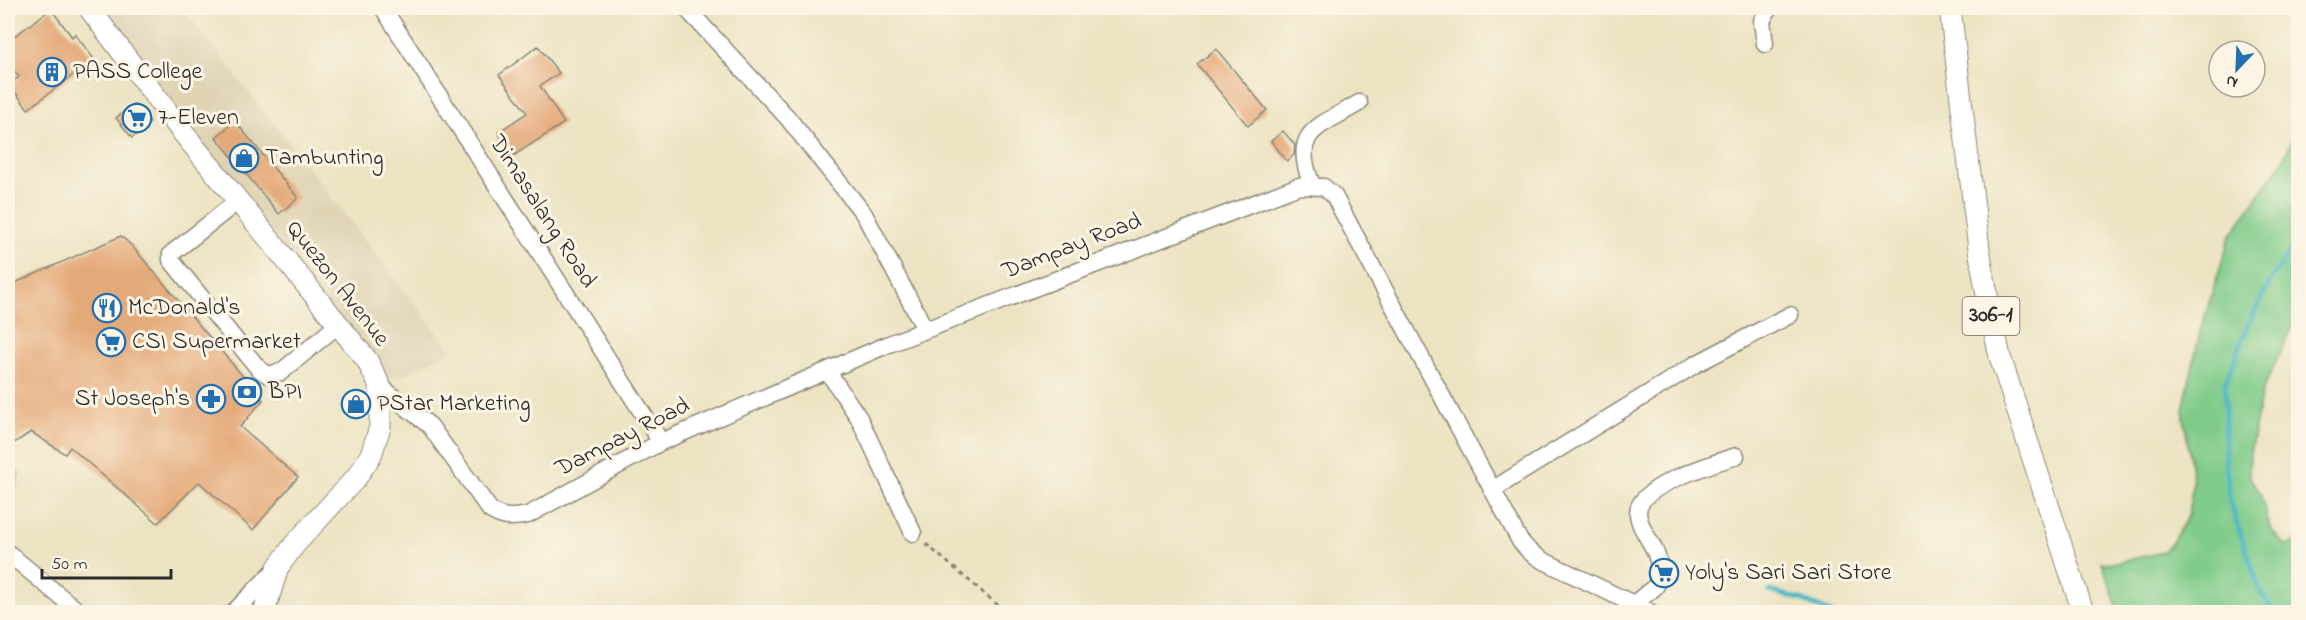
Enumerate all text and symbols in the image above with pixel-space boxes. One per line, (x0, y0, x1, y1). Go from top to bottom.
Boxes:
north arrow (2207, 39, 2267, 99)
place label: PASS College (73, 55, 203, 90)
building icon: PASS College (36, 56, 68, 88)
text: N (2222, 68, 2242, 94)
place label: 7-Eleven (158, 101, 239, 136)
supermarket icon: 7-Eleven (121, 102, 153, 134)
street label: Dimasalang Road (479, 128, 605, 296)
place label: Tambunting (265, 141, 384, 176)
shop icon: Tambunting (228, 142, 260, 174)
street label: Dampay Road (996, 204, 1148, 291)
street label: Quezon Avenue (276, 213, 398, 355)
place label: McDonald's (128, 291, 240, 326)
restaurant icon: McDonald's (91, 292, 123, 324)
road number: 306-1 (1962, 297, 2020, 335)
place label: CSI Supermarket (132, 325, 301, 360)
supermarket icon: CSI Supermarket (95, 326, 127, 358)
place label: BPI (267, 375, 302, 410)
bank icon: BPI (231, 376, 263, 408)
place label: St Joseph's (75, 382, 190, 417)
pharmacy icon: St Joseph's (195, 383, 227, 415)
place label: PStar Marketing (377, 387, 531, 422)
shop icon: PStar Marketing (340, 388, 372, 420)
street label: Dampay Road (549, 389, 697, 488)
scale bar (42, 542, 171, 580)
text: 50 m (51, 552, 88, 578)
place label: Yoly's Sari Sari Store (1685, 556, 1892, 592)
supermarket icon: Yoly's Sari Sari Store (1648, 557, 1680, 589)

